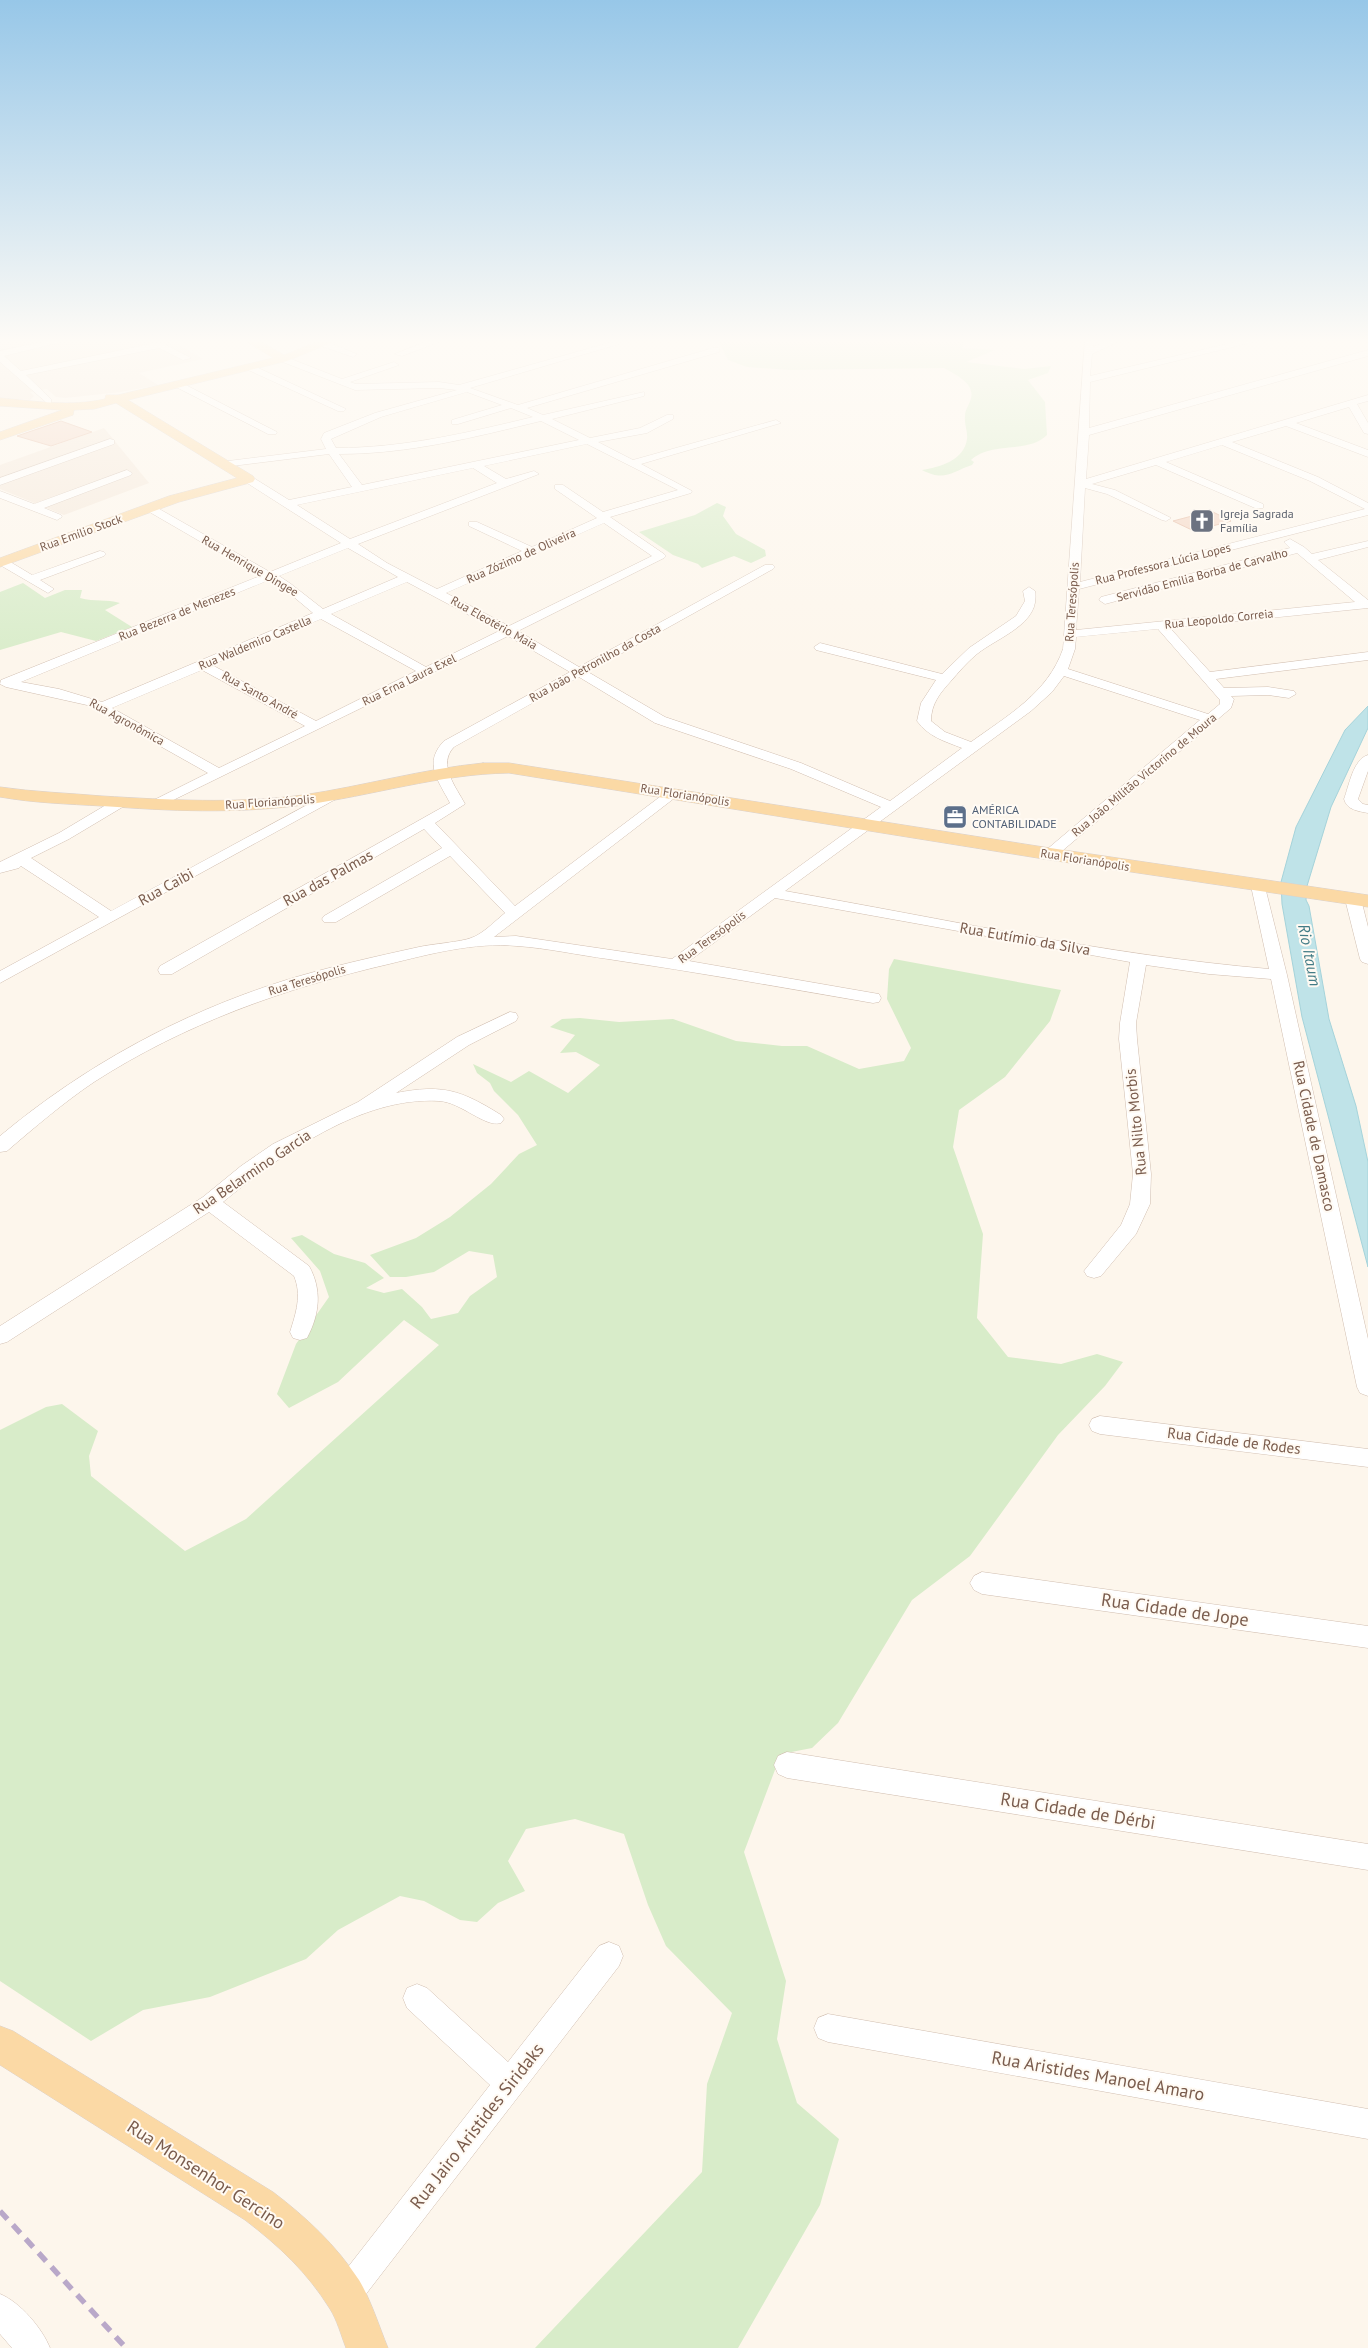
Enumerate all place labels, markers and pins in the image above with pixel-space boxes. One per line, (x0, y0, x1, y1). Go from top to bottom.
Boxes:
place label: Igreja Sagrada Família (1220, 506, 1294, 535)
church icon: Igreja Sagrada Família (1189, 508, 1215, 534)
place label: AMÉRICA CONTABILIDADE (972, 802, 1057, 831)
office icon: AMÉRICA CONTABILIDADE (942, 804, 968, 830)

